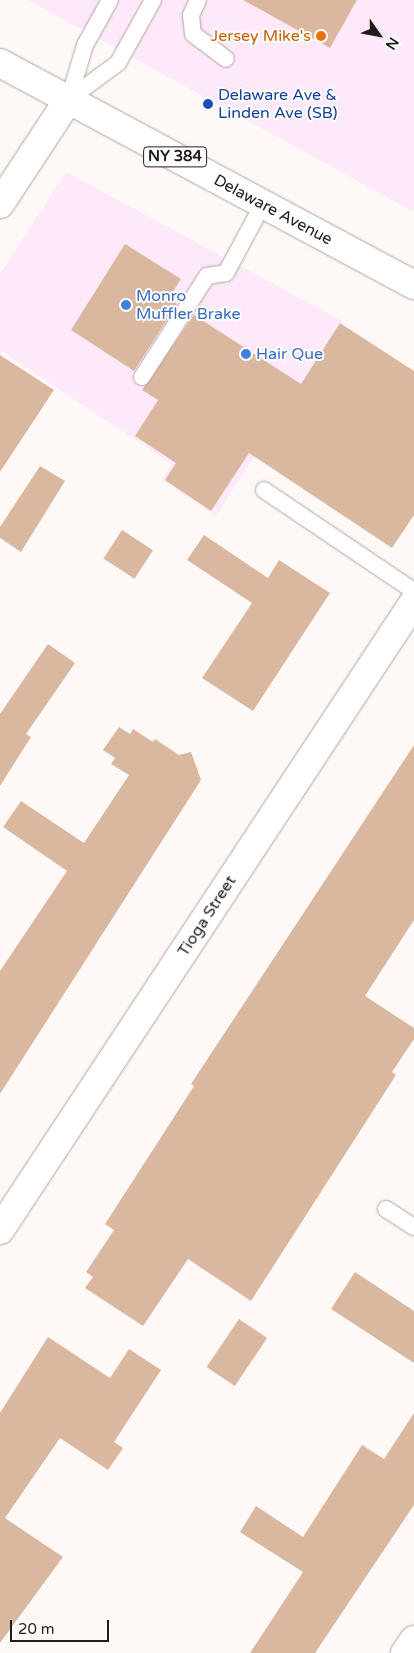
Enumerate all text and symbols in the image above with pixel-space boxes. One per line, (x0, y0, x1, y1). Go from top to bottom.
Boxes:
north arrow (354, 10, 404, 60)
place label: Jersey Mike's (211, 26, 311, 46)
marker: Jersey Mike's (315, 30, 327, 42)
text: N (382, 34, 402, 53)
place label: Delaware Ave & Linden Ave (SB) (218, 85, 338, 123)
marker: Delaware Ave & Linden Ave (SB) (202, 98, 214, 110)
road number: NY 384 (142, 144, 208, 170)
street label: Delaware Avenue (210, 171, 336, 249)
place label: Monro Muffler Brake (136, 286, 241, 324)
marker: Monro Muffler Brake (120, 299, 132, 311)
place label: Hair Que (256, 344, 323, 364)
marker: Hair Que (240, 348, 252, 360)
street label: Tioga Street (174, 872, 240, 960)
scale bar (12, 1610, 111, 1642)
text: 20 m (18, 1620, 55, 1638)

